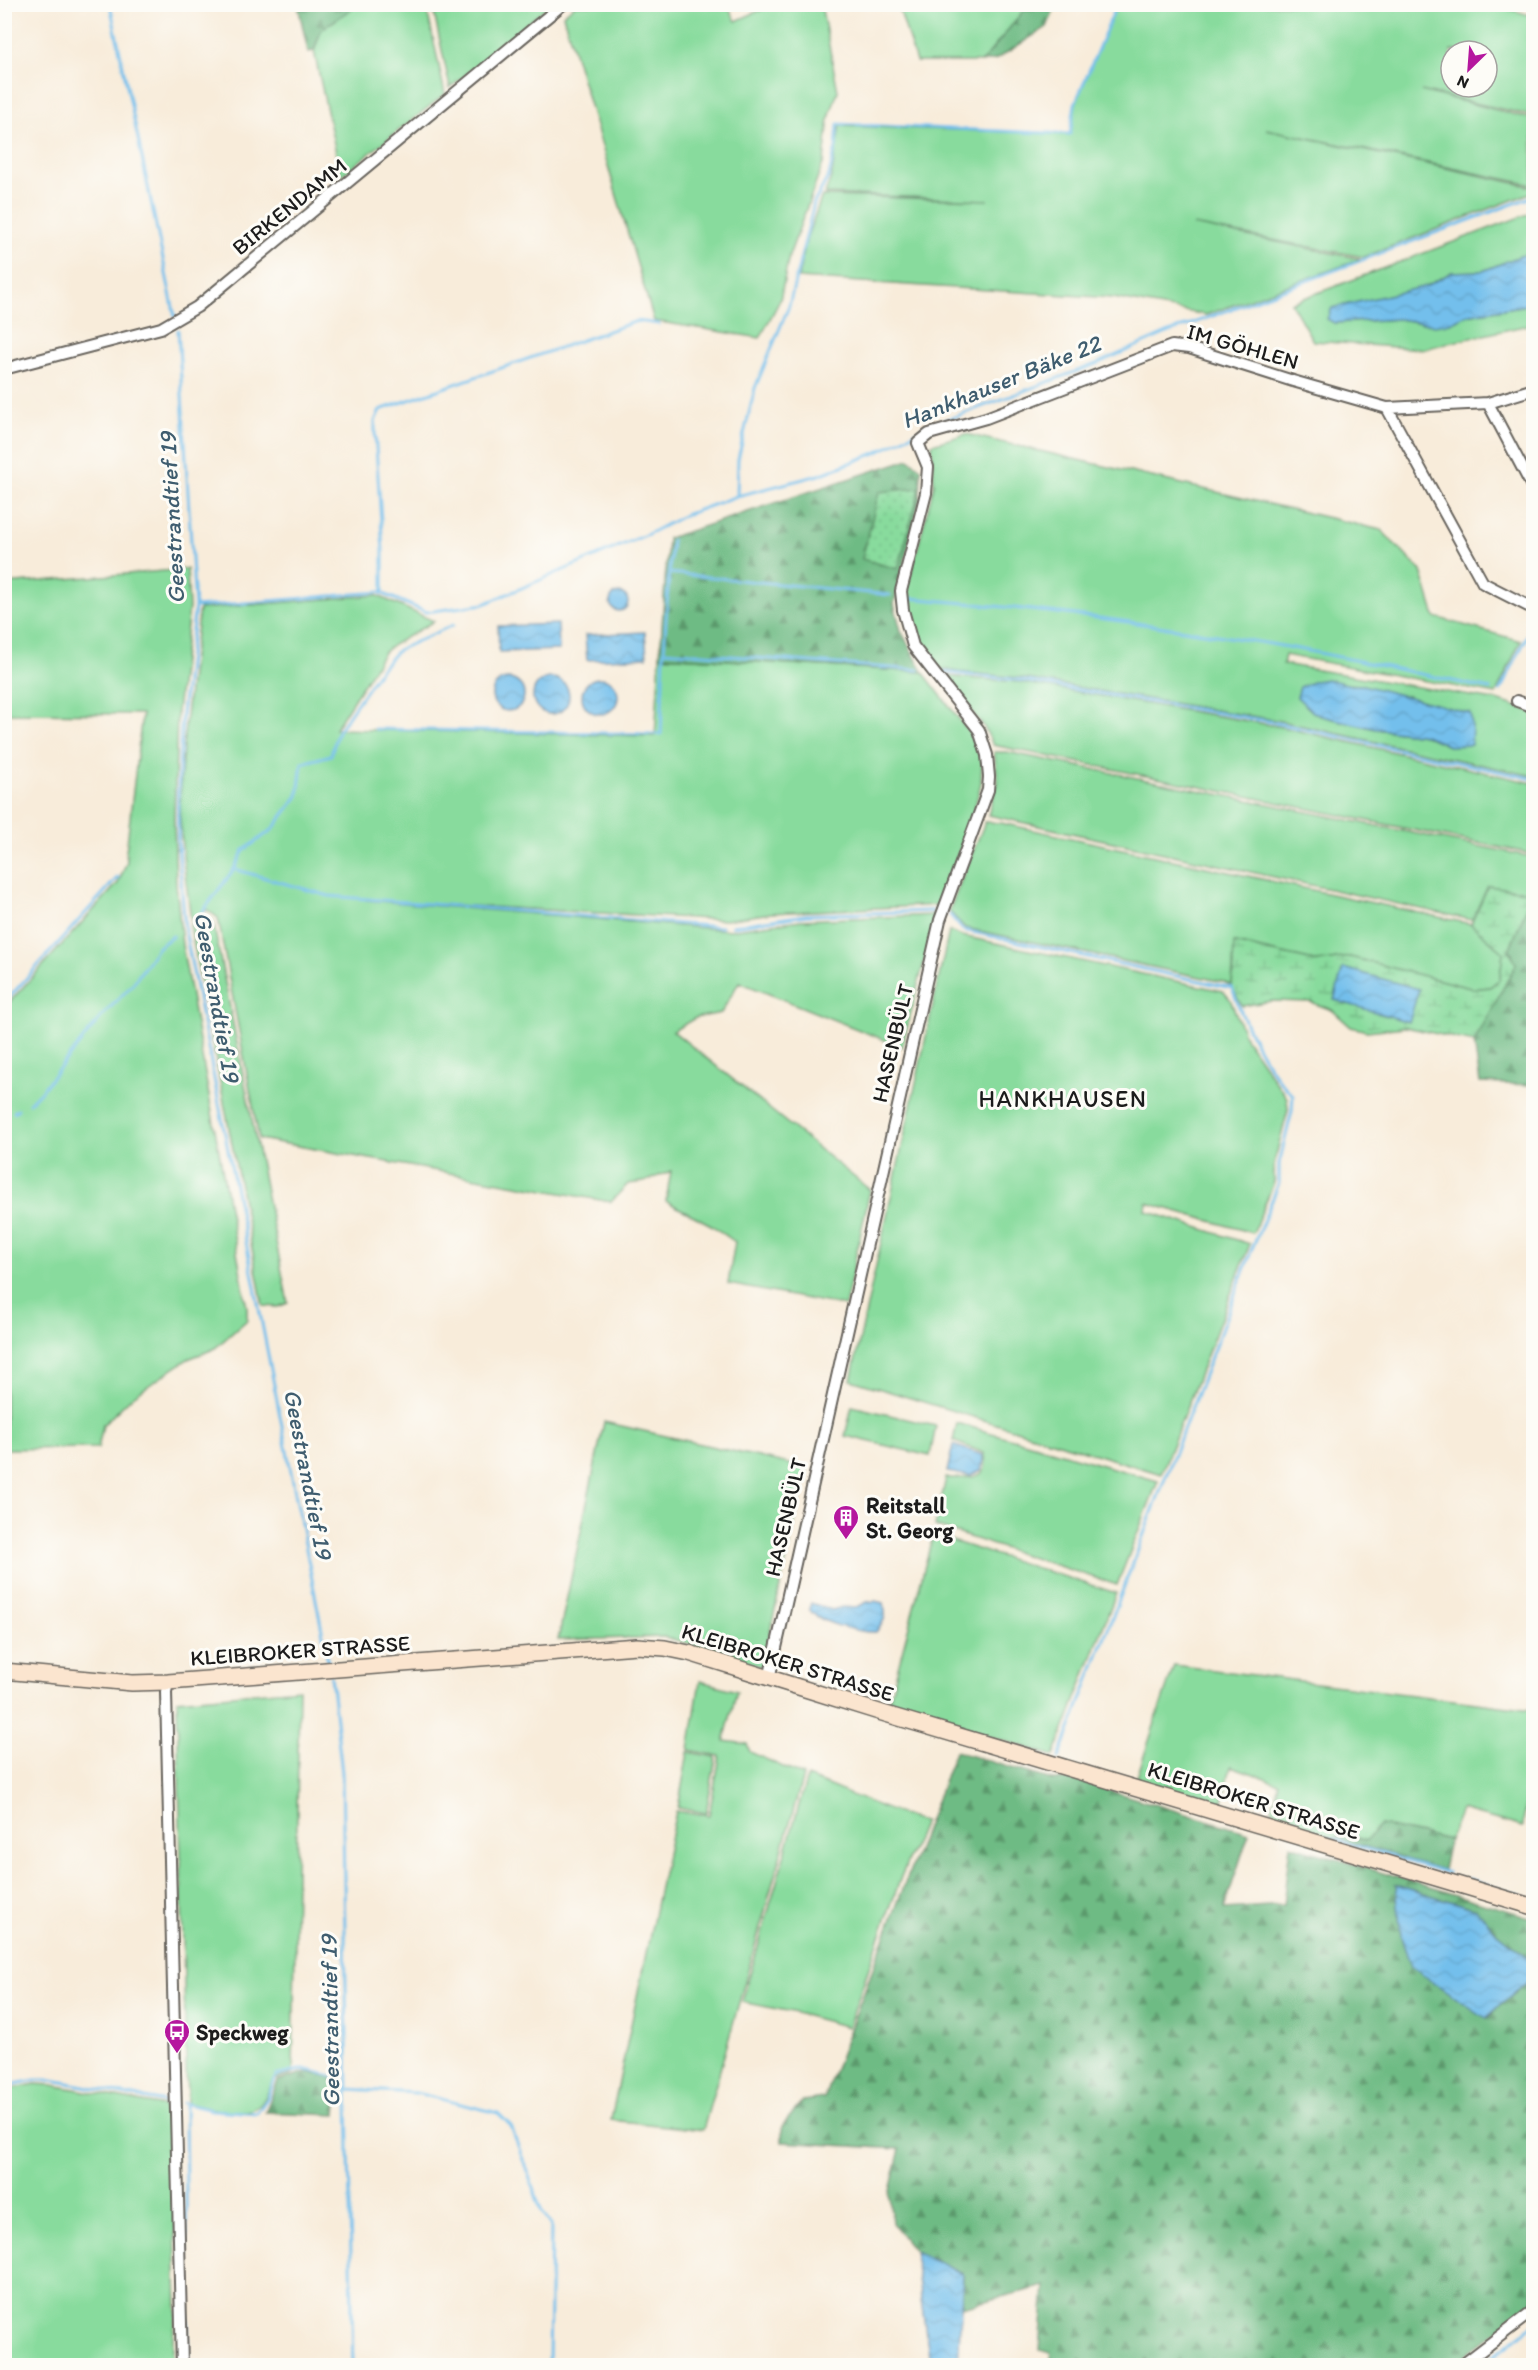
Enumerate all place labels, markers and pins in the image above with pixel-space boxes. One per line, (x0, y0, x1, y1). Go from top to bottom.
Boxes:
place label: Reitstall St. Georg (866, 1492, 954, 1544)
building icon: Reitstall St. Georg (831, 1503, 861, 1541)
bus stop icon: Speckweg (162, 2017, 192, 2055)
place label: Speckweg (196, 2019, 289, 2046)

